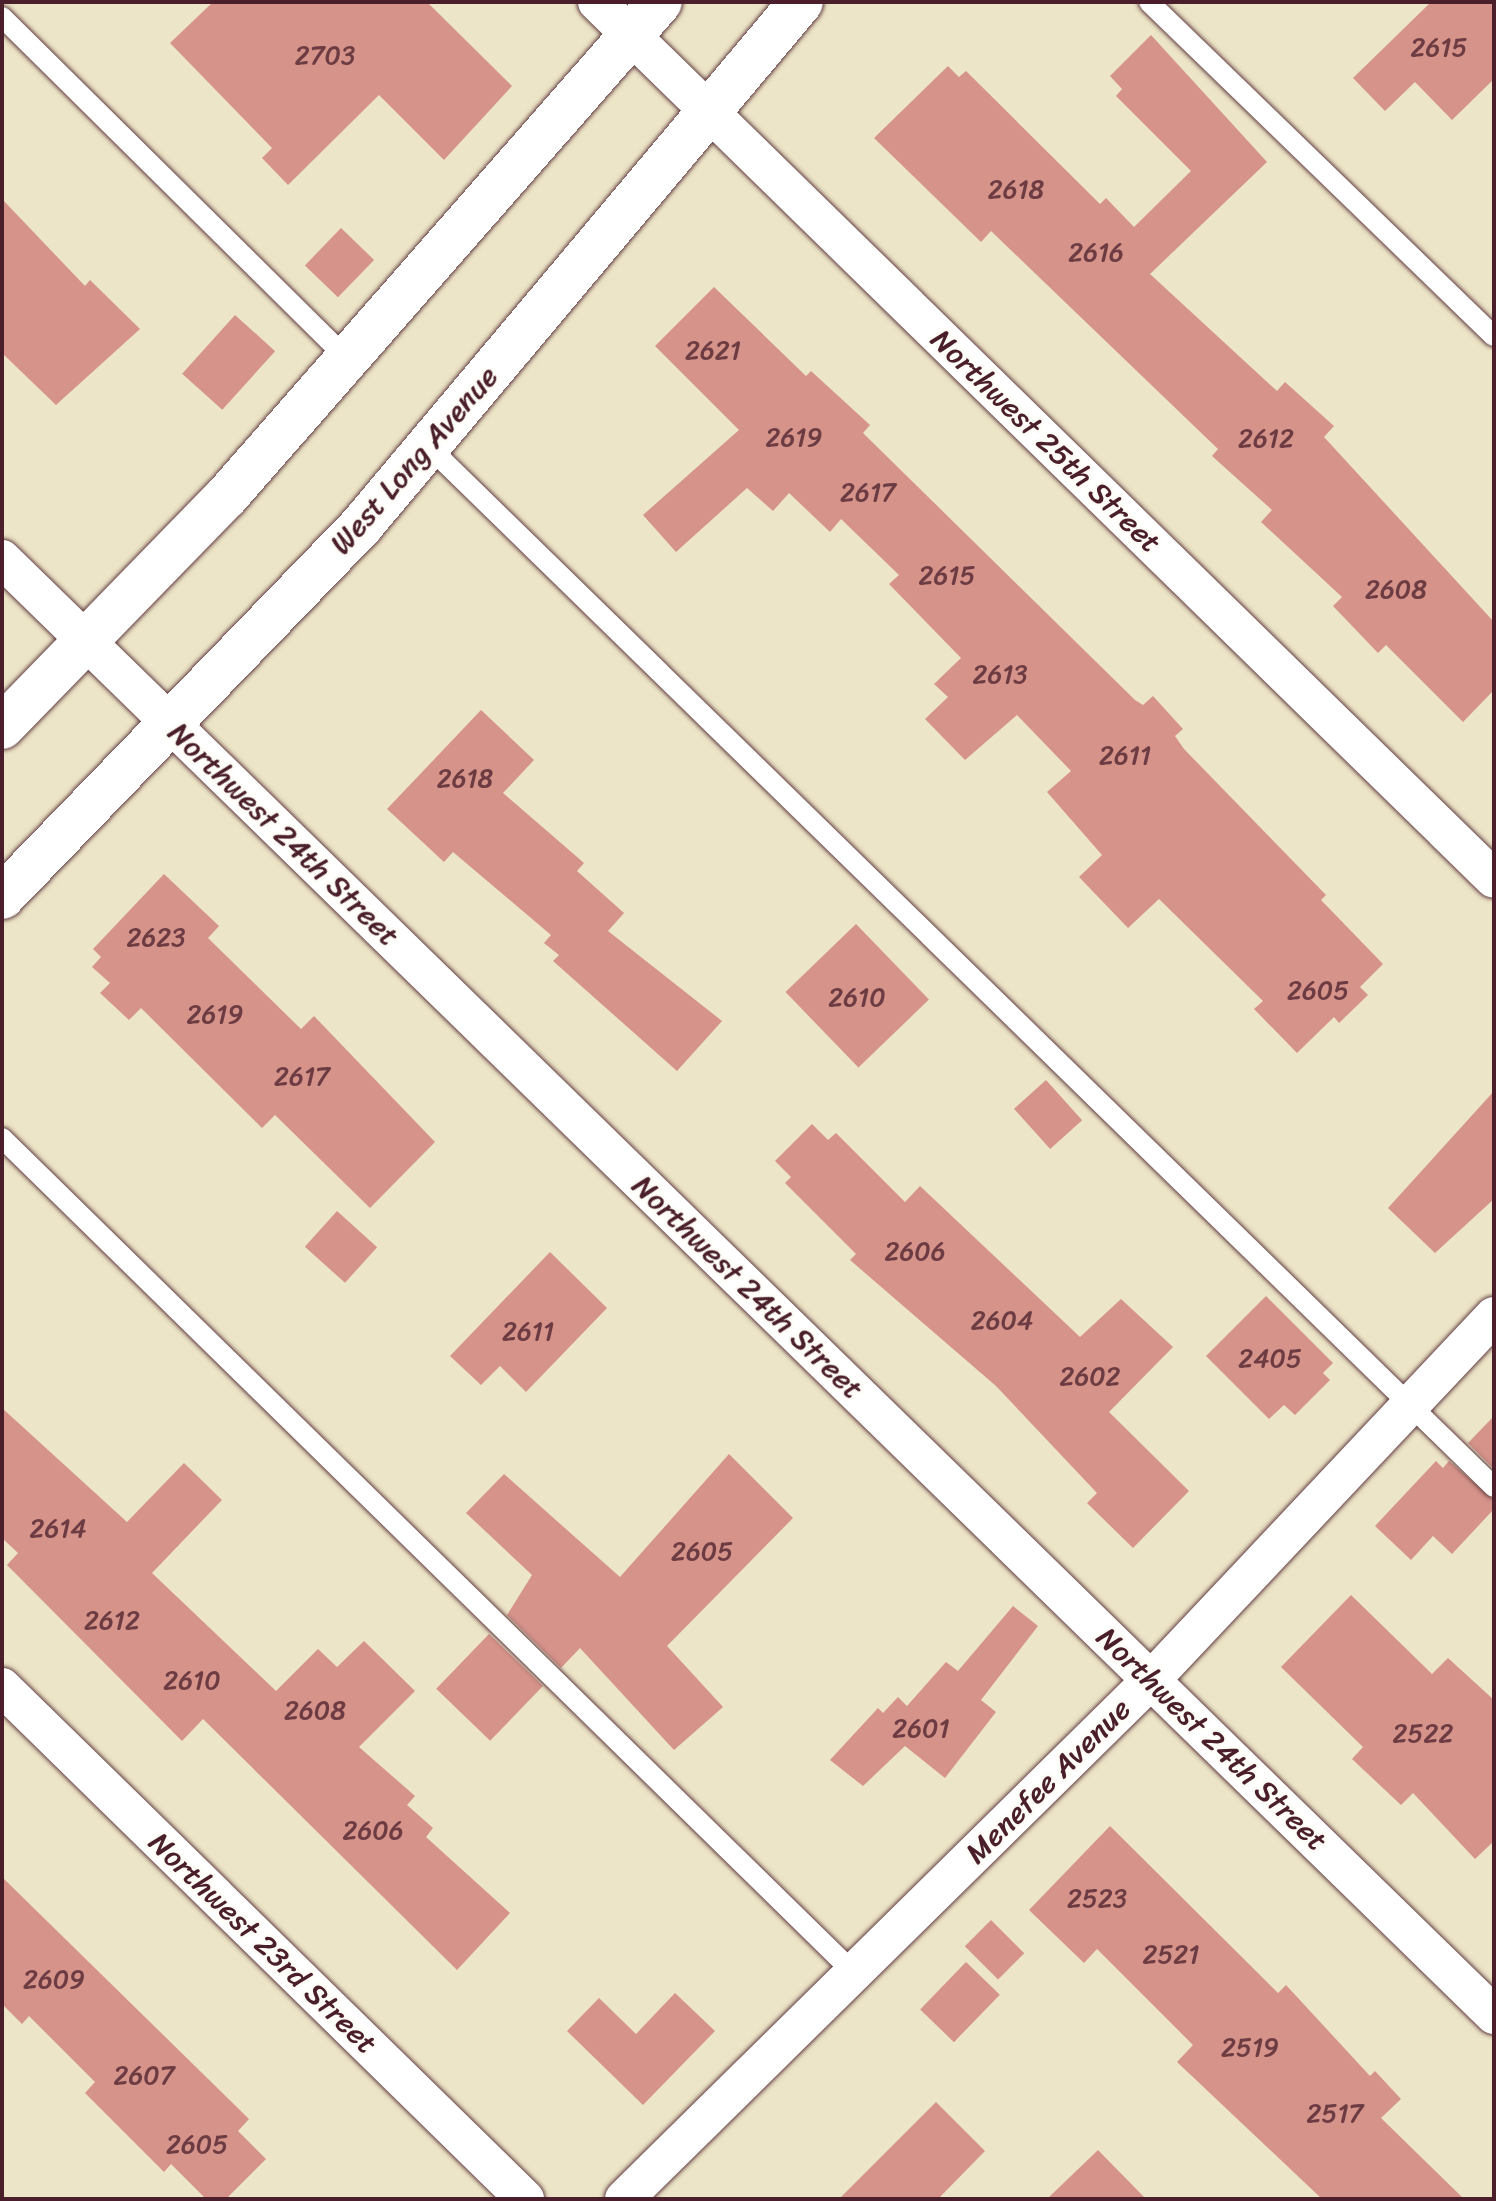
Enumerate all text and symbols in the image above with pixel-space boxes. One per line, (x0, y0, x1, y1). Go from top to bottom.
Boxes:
house number: 2615 (1411, 32, 1467, 64)
house number: 2703 (295, 40, 355, 72)
house number: 2618 (988, 174, 1044, 206)
house number: 2616 (1068, 237, 1124, 269)
street label: Northwest 25th Street (923, 322, 1169, 560)
house number: 2621 (685, 335, 741, 367)
street label: West Long Avenue (323, 359, 505, 561)
house number: 2619 (766, 422, 822, 454)
house number: 2612 (1238, 423, 1294, 455)
house number: 2617 (840, 477, 896, 509)
house number: 2615 (919, 560, 975, 592)
house number: 2608 (1365, 574, 1427, 606)
house number: 2613 (972, 659, 1028, 691)
street label: Northwest 24th Street (161, 714, 407, 954)
house number: 2611 (1099, 740, 1151, 772)
house number: 2618 (437, 763, 493, 795)
house number: 2623 (126, 922, 186, 954)
house number: 2605 (1287, 975, 1349, 1007)
house number: 2610 (828, 982, 886, 1014)
house number: 2619 (187, 999, 243, 1031)
house number: 2617 (274, 1061, 330, 1093)
street label: Northwest 24th Street (625, 1167, 871, 1407)
house number: 2606 (885, 1236, 945, 1268)
house number: 2604 (971, 1305, 1033, 1337)
house number: 2611 (502, 1316, 554, 1348)
house number: 2405 (1238, 1343, 1302, 1375)
house number: 2602 (1059, 1361, 1121, 1393)
house number: 2614 (29, 1513, 87, 1545)
house number: 2605 (671, 1536, 733, 1568)
house number: 2612 (84, 1605, 140, 1637)
street label: Northwest 24th Street (1089, 1619, 1335, 1859)
house number: 2610 (163, 1665, 221, 1697)
street label: Menefee Avenue (958, 1691, 1138, 1871)
house number: 2608 (284, 1695, 346, 1727)
house number: 2601 (892, 1713, 950, 1745)
house number: 2522 (1393, 1718, 1453, 1750)
house number: 2606 (343, 1815, 403, 1847)
street label: Northwest 23rd Street (141, 1825, 385, 2061)
house number: 2523 (1067, 1883, 1127, 1915)
house number: 2521 (1142, 1939, 1200, 1971)
house number: 2609 (23, 1964, 85, 1996)
house number: 2519 (1221, 2032, 1279, 2064)
house number: 2607 (113, 2060, 175, 2092)
house number: 2517 (1307, 2098, 1363, 2130)
house number: 2605 (166, 2129, 228, 2161)

